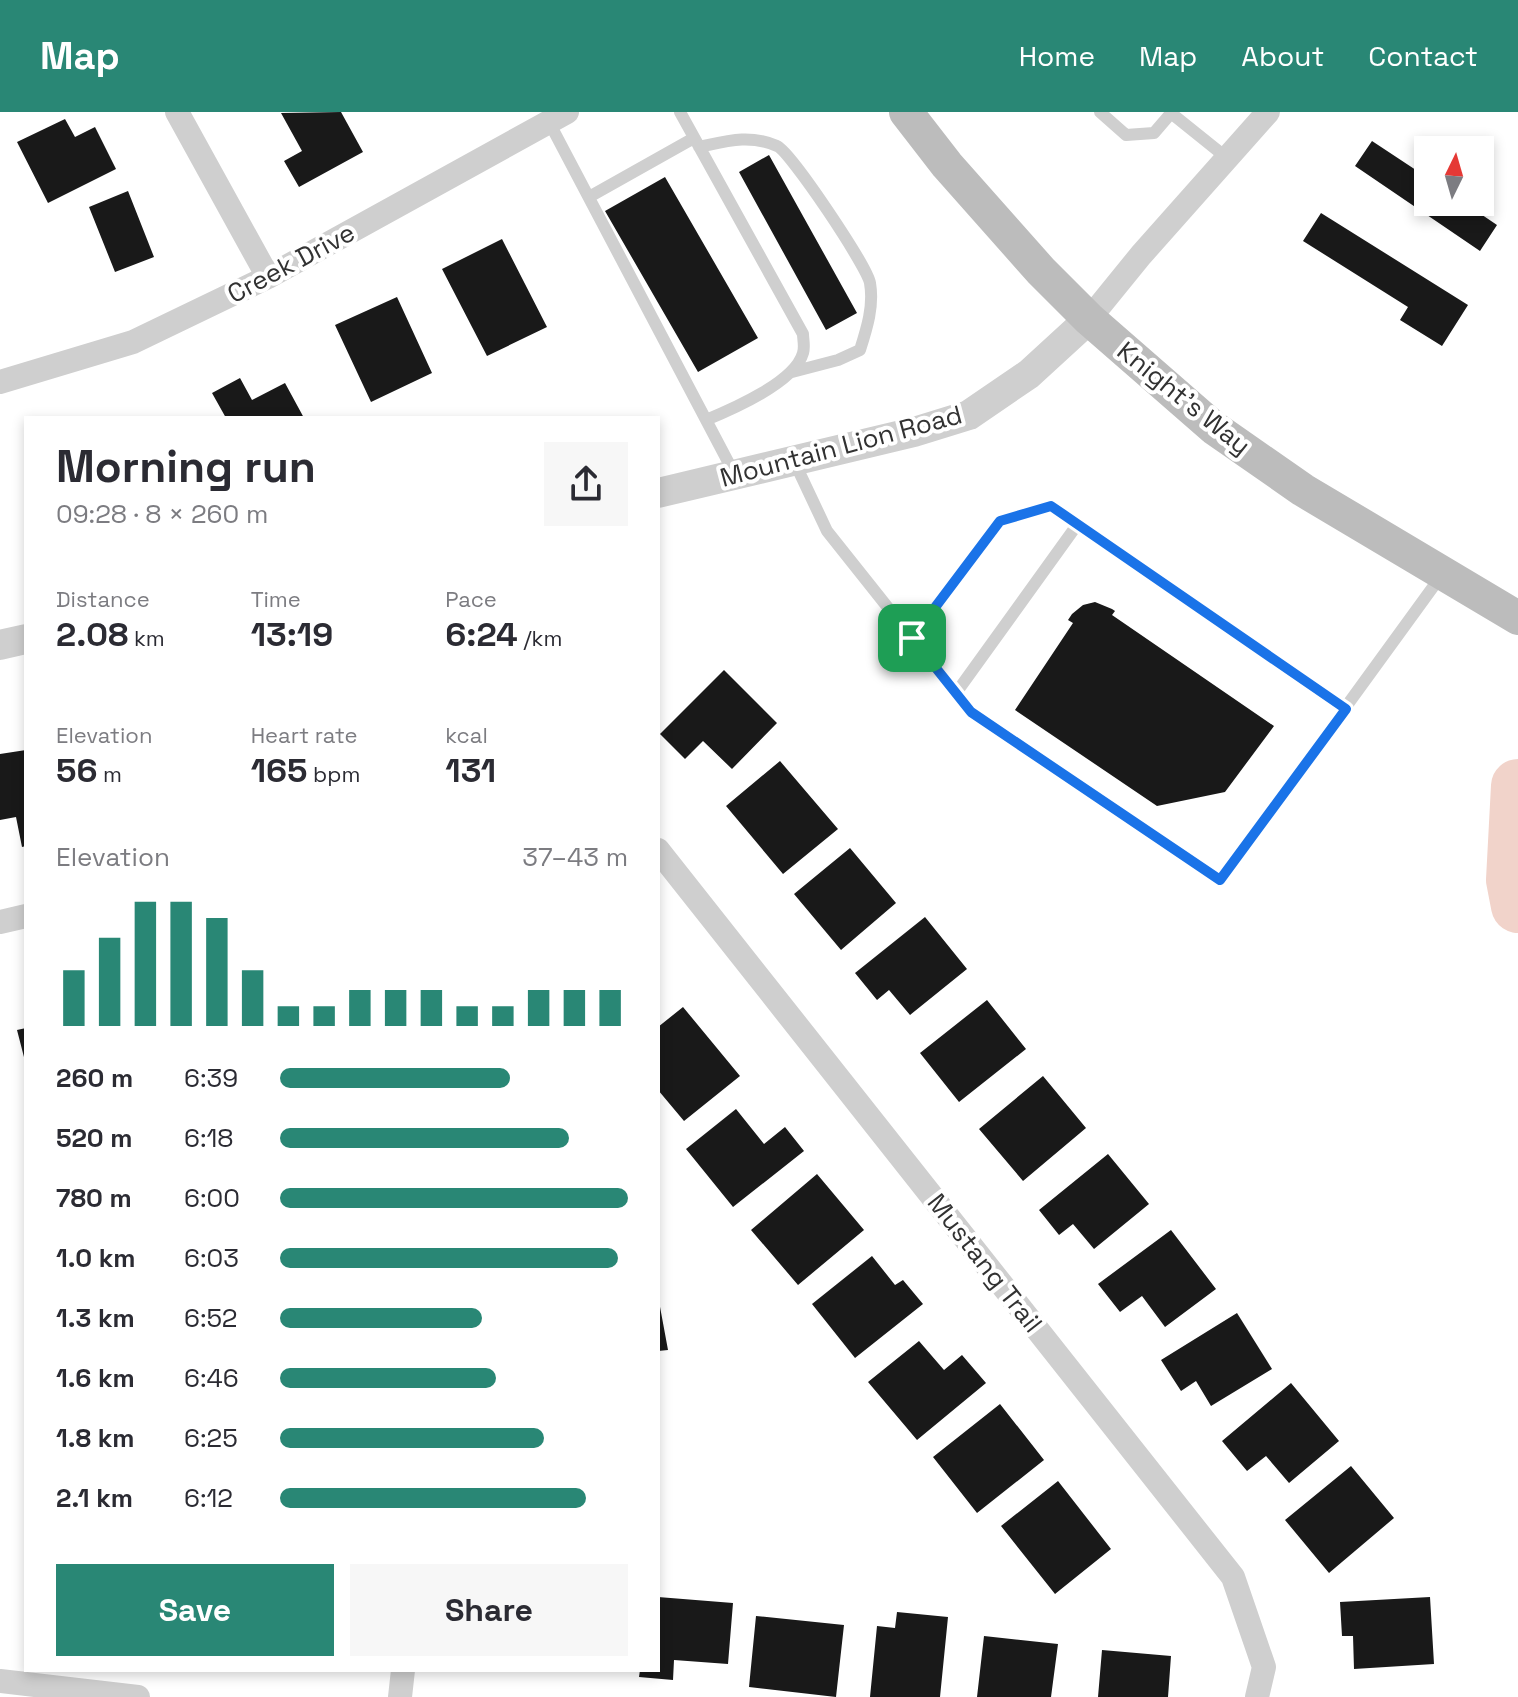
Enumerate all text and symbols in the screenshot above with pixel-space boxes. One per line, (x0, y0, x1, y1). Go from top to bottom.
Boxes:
text: Map (40, 32, 120, 80)
text: Home (1019, 38, 1095, 74)
text: Map (1139, 38, 1197, 74)
text: About (1241, 38, 1324, 74)
text: Contact (1368, 38, 1478, 74)
north arrow (1414, 136, 1494, 216)
map controls (1414, 136, 1494, 216)
street label: Creek Drive (221, 215, 361, 311)
street label: Knight's Way (1110, 334, 1258, 462)
street label: Mountain Lion Road (716, 397, 966, 495)
text: Morning run (56, 439, 316, 495)
button: share (544, 442, 628, 526)
text: 09:28 · 8 × 260 m (56, 497, 268, 531)
text: Distance (56, 585, 150, 613)
text: Time (251, 585, 301, 613)
text: Pace (445, 585, 497, 613)
pin (878, 604, 946, 672)
text: 2.08 (56, 613, 128, 656)
text: 13:19 (251, 613, 333, 656)
text: 6:24 (445, 613, 518, 656)
icon: arrive (890, 616, 934, 660)
text: km (128, 624, 165, 652)
text: /km (518, 624, 562, 652)
text: Elevation (56, 721, 152, 749)
text: Heart rate (251, 721, 357, 749)
text: kcal (445, 721, 488, 749)
text: 56 (56, 749, 97, 792)
text: 165 (251, 749, 307, 792)
text: 131 (445, 749, 496, 792)
text: m (97, 760, 122, 788)
text: bpm (307, 760, 360, 788)
text: Elevation (56, 840, 170, 874)
text: 37–43 m (522, 840, 628, 874)
text: 260 m (56, 1061, 133, 1095)
text: 6:39 (184, 1061, 238, 1095)
text: 520 m (56, 1121, 133, 1155)
text: 6:18 (184, 1121, 234, 1155)
text: 780 m (56, 1181, 132, 1215)
text: 6:00 (184, 1181, 240, 1215)
street label: Mustang Trail (920, 1186, 1050, 1340)
text: 1.0 km (56, 1241, 136, 1275)
text: 6:03 (184, 1241, 239, 1275)
text: 1.3 km (56, 1301, 135, 1335)
text: 6:52 (184, 1301, 238, 1335)
text: 1.6 km (56, 1361, 135, 1395)
text: 6:46 (184, 1361, 239, 1395)
text: 1.8 km (56, 1421, 135, 1455)
text: 6:25 (184, 1421, 238, 1455)
text: 2.1 km (56, 1481, 133, 1515)
text: 6:12 (184, 1481, 233, 1515)
button: Save (56, 1564, 334, 1656)
button: Share (350, 1564, 628, 1656)

